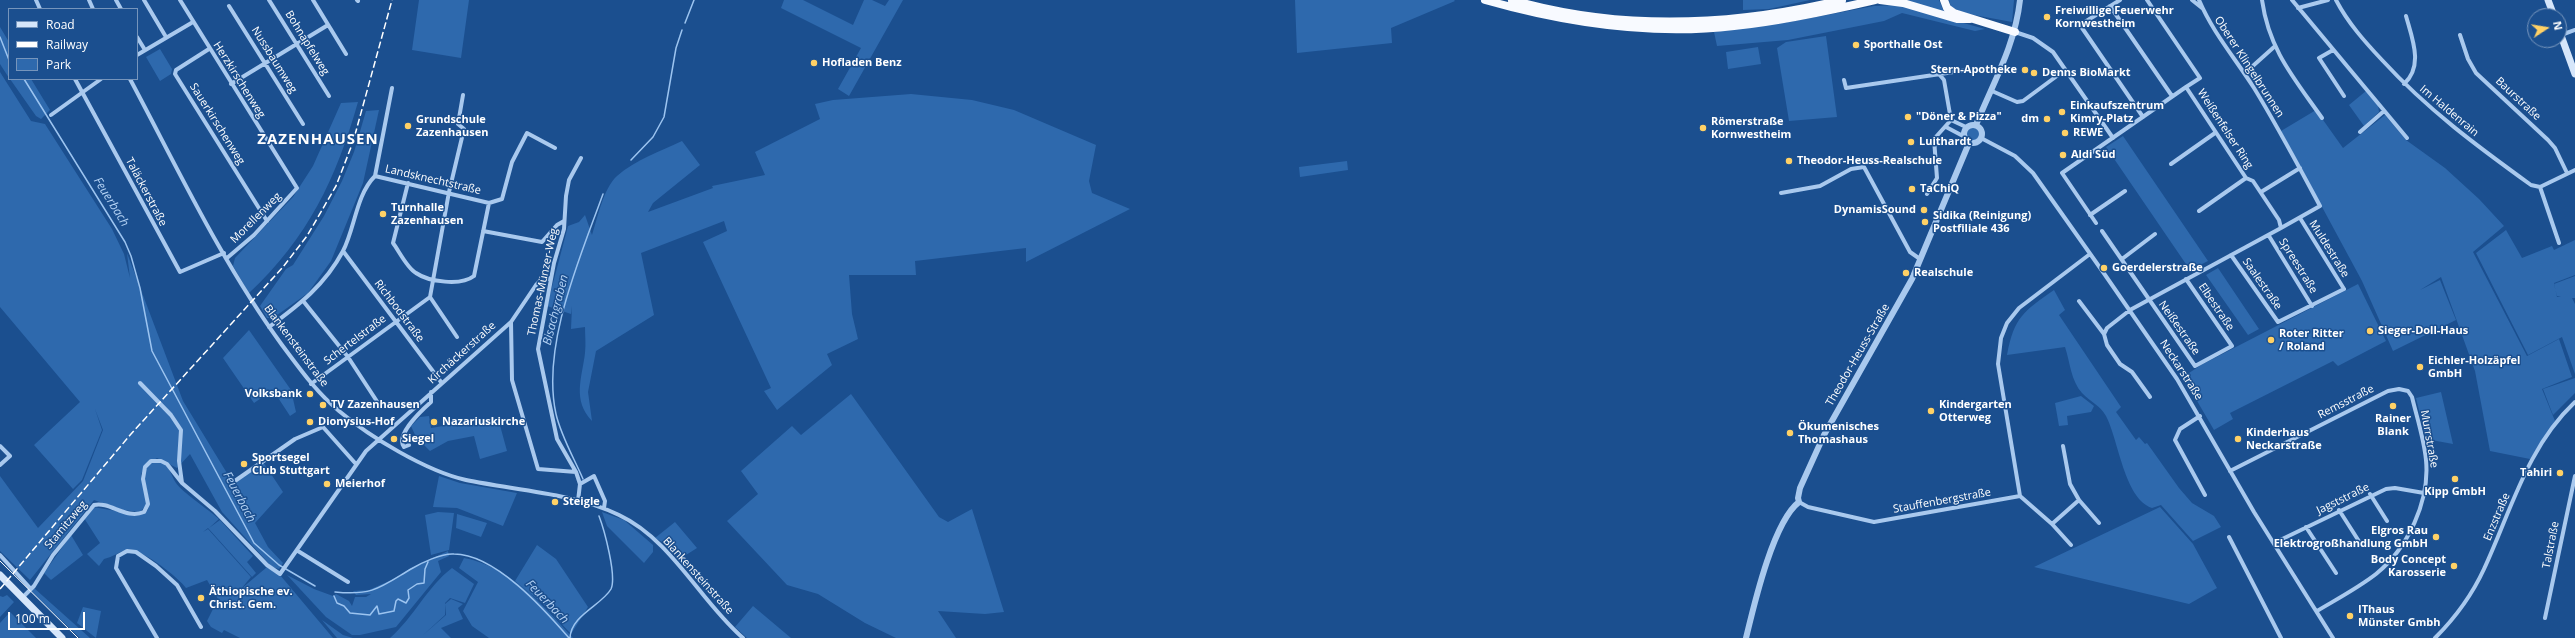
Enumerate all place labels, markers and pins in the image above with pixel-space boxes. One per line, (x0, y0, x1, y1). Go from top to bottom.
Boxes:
place label: Freiwillige Feuerwehr Kornwestheim (2055, 4, 2174, 30)
marker: Freiwillige Feuerwehr Kornwestheim (2042, 12, 2052, 22)
place label: Sporthalle Ost (1864, 38, 1943, 52)
marker: Sporthalle Ost (1851, 40, 1861, 50)
place label: Hofladen Benz (822, 56, 902, 70)
marker: Hofladen Benz (809, 58, 819, 68)
place label: Stern-Apotheke (1931, 63, 2017, 77)
marker: Stern-Apotheke (2020, 65, 2030, 75)
place label: Denns BioMarkt (2042, 66, 2131, 80)
marker: Denns BioMarkt (2029, 68, 2039, 78)
place label: Einkaufszentrum Kimry-Platz (2070, 99, 2164, 125)
marker: Einkaufszentrum Kimry-Platz (2057, 107, 2067, 117)
place label: "Döner & Pizza" (1916, 110, 2002, 124)
marker: "Döner & Pizza" (1903, 112, 1913, 122)
place label: dm (2021, 112, 2039, 126)
place label: Grundschule Zazenhausen (416, 113, 488, 139)
marker: dm (2042, 114, 2052, 124)
place label: Römerstraße Kornwestheim (1711, 115, 1791, 141)
marker: Grundschule Zazenhausen (403, 121, 413, 131)
marker: Römerstraße Kornwestheim (1698, 123, 1708, 133)
place label: REWE (2073, 126, 2103, 140)
marker: REWE (2060, 128, 2070, 138)
place label: Luithardt (1919, 135, 1971, 149)
marker: Luithardt (1906, 137, 1916, 147)
place label: Aldi Süd (2071, 148, 2115, 162)
marker: Aldi Süd (2058, 150, 2068, 160)
place label: Theodor-Heuss-Realschule (1797, 154, 1942, 168)
marker: Theodor-Heuss-Realschule (1784, 156, 1794, 166)
place label: TaChiQ (1920, 182, 1959, 196)
marker: TaChiQ (1907, 184, 1917, 194)
place label: Turnhalle Zazenhausen (391, 201, 463, 227)
place label: DynamisSound (1834, 203, 1916, 217)
marker: DynamisSound (1919, 205, 1929, 215)
marker: Turnhalle Zazenhausen (378, 209, 388, 219)
place label: Sidika (Reinigung) Postfiliale 436 (1933, 209, 2031, 235)
marker: Sidika (Reinigung) Postfiliale 436 (1920, 217, 1930, 227)
place label: Goerdelerstraße (2112, 261, 2203, 275)
marker: Goerdelerstraße (2099, 263, 2109, 273)
place label: Realschule (1914, 266, 1973, 280)
marker: Realschule (1901, 268, 1911, 278)
place label: Sieger-Doll-Haus (2378, 324, 2468, 338)
marker: Sieger-Doll-Haus (2365, 326, 2375, 336)
place label: Roter Ritter / Roland (2279, 327, 2344, 353)
marker: Roter Ritter / Roland (2266, 335, 2276, 345)
place label: Eichler-Holzäpfel GmbH (2428, 354, 2520, 380)
marker: Eichler-Holzäpfel GmbH (2415, 362, 2425, 372)
place label: Volksbank (245, 387, 302, 401)
marker: Volksbank (305, 389, 315, 399)
place label: TV Zazenhausen (331, 398, 420, 412)
place label: Kindergarten Otterweg (1939, 398, 2012, 424)
marker: TV Zazenhausen (318, 400, 328, 410)
marker: Rainer Blank (2388, 401, 2398, 411)
marker: Kindergarten Otterweg (1926, 406, 1936, 416)
place label: Rainer Blank (2375, 412, 2411, 438)
place label: Dionysius-Hof (318, 415, 394, 429)
place label: Nazariuskirche (442, 415, 525, 429)
marker: Dionysius-Hof (305, 417, 315, 427)
marker: Nazariuskirche (429, 417, 439, 427)
place label: Ökumenisches Thomashaus (1798, 420, 1879, 446)
place label: Kinderhaus Neckarstraße (2246, 426, 2322, 452)
marker: Ökumenisches Thomashaus (1785, 428, 1795, 438)
place label: Siegel (402, 432, 434, 446)
marker: Siegel (389, 434, 399, 444)
marker: Kinderhaus Neckarstraße (2233, 434, 2243, 444)
place label: Sportsegel Club Stuttgart (252, 451, 330, 477)
marker: Sportsegel Club Stuttgart (239, 459, 249, 469)
place label: Tahiri (2520, 466, 2552, 480)
marker: Tahiri (2555, 468, 2565, 478)
marker: Kipp GmbH (2450, 474, 2460, 484)
place label: Meierhof (335, 477, 385, 491)
marker: Meierhof (322, 479, 332, 489)
place label: Kipp GmbH (2424, 485, 2486, 499)
place label: Steigle (563, 495, 600, 509)
marker: Steigle (550, 497, 560, 507)
place label: Elgros Rau Elektrogroßhandlung GmbH (2274, 524, 2428, 550)
marker: Elgros Rau Elektrogroßhandlung GmbH (2431, 532, 2441, 542)
place label: Body Concept Karosserie (2371, 553, 2446, 579)
marker: Body Concept Karosserie (2449, 561, 2459, 571)
place label: Äthiopische ev. Christ. Gem. (209, 585, 293, 611)
marker: Äthiopische ev. Christ. Gem. (196, 593, 206, 603)
place label: IThaus Münster Gmbh (2358, 603, 2440, 629)
marker: IThaus Münster Gmbh (2345, 611, 2355, 621)

